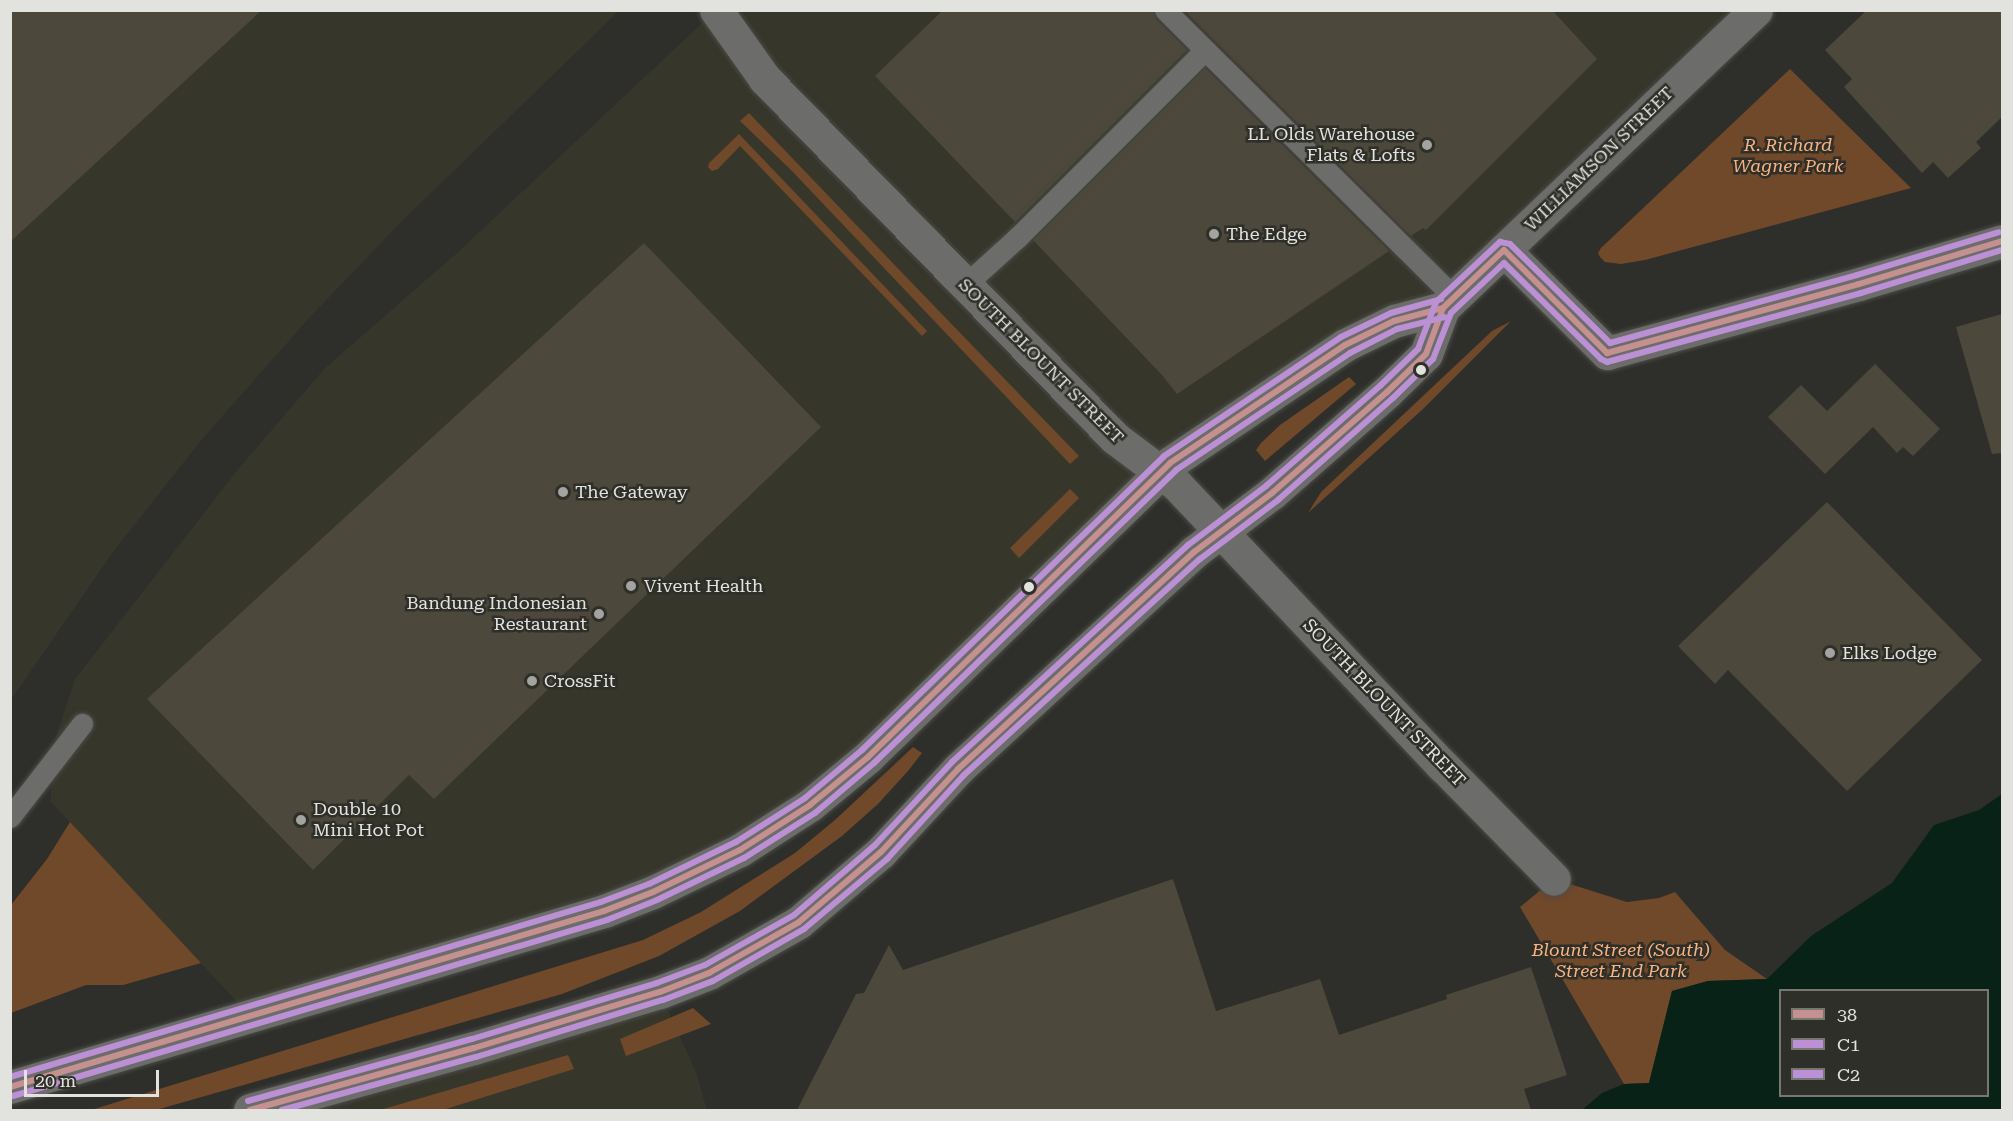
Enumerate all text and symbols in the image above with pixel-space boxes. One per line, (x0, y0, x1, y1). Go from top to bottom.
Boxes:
street label: WILLIAMSON STREET (1520, 82, 1678, 236)
place label: LL Olds Warehouse Flats & Lofts (1247, 124, 1415, 166)
park label: R. Richard Wagner Park (1732, 135, 1844, 178)
marker: LL Olds Warehouse Flats & Lofts (1420, 138, 1434, 152)
place label: The Edge (1226, 223, 1307, 245)
marker: The Edge (1207, 227, 1221, 241)
street label: SOUTH BLOUNT STREET (954, 274, 1128, 448)
unlabelled marker (1415, 364, 1427, 376)
place label: The Gateway (575, 481, 688, 503)
marker: The Gateway (556, 485, 570, 499)
place label: Vivent Health (644, 575, 763, 597)
marker: Vivent Health (622, 577, 640, 595)
unlabelled marker (1023, 581, 1035, 593)
place label: Bandung Indonesian Restaurant (406, 593, 587, 636)
marker: Bandung Indonesian Restaurant (592, 607, 606, 621)
street label: SOUTH BLOUNT STREET (1298, 615, 1470, 791)
place label: Elks Lodge (1842, 642, 1937, 664)
marker: Elks Lodge (1823, 646, 1837, 660)
place label: CrossFit (544, 670, 616, 692)
marker: CrossFit (525, 674, 539, 688)
place label: Double 10 Mini Hot Pot (313, 799, 424, 842)
marker: Double 10 Mini Hot Pot (294, 813, 308, 827)
park label: Blount Street (South) Street End Park (1532, 940, 1710, 982)
legend (1779, 989, 1989, 1097)
text: 38 (1837, 1004, 1857, 1025)
text: C1 (1837, 1034, 1860, 1055)
scale bar (27, 1058, 162, 1096)
text: C2 (1837, 1064, 1860, 1085)
text: 20 m (35, 1070, 76, 1091)

